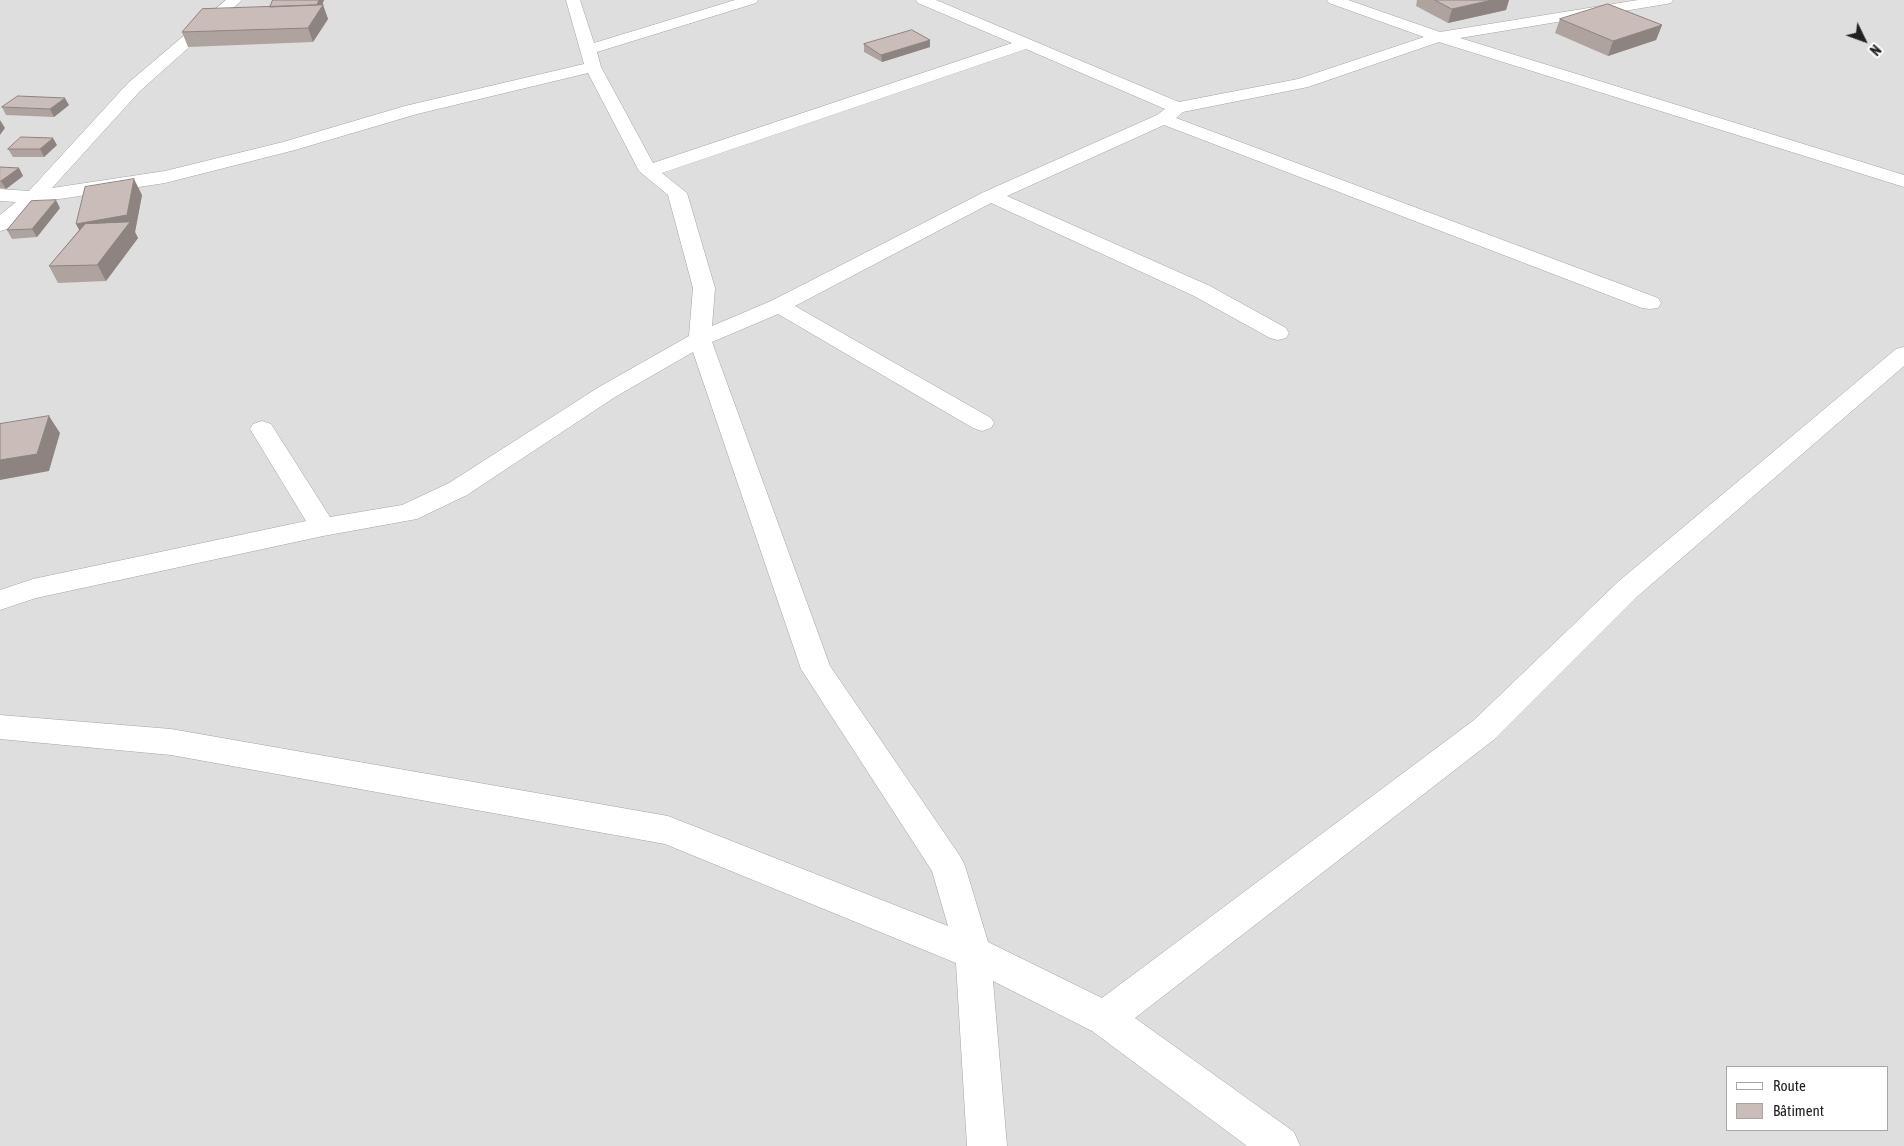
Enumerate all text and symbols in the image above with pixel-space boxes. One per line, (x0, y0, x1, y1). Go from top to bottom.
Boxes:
north arrow (1839, 15, 1889, 65)
text: N (1866, 42, 1884, 58)
legend (1726, 1066, 1889, 1131)
text: Route (1773, 1077, 1806, 1094)
text: Bâtiment (1773, 1102, 1824, 1119)

